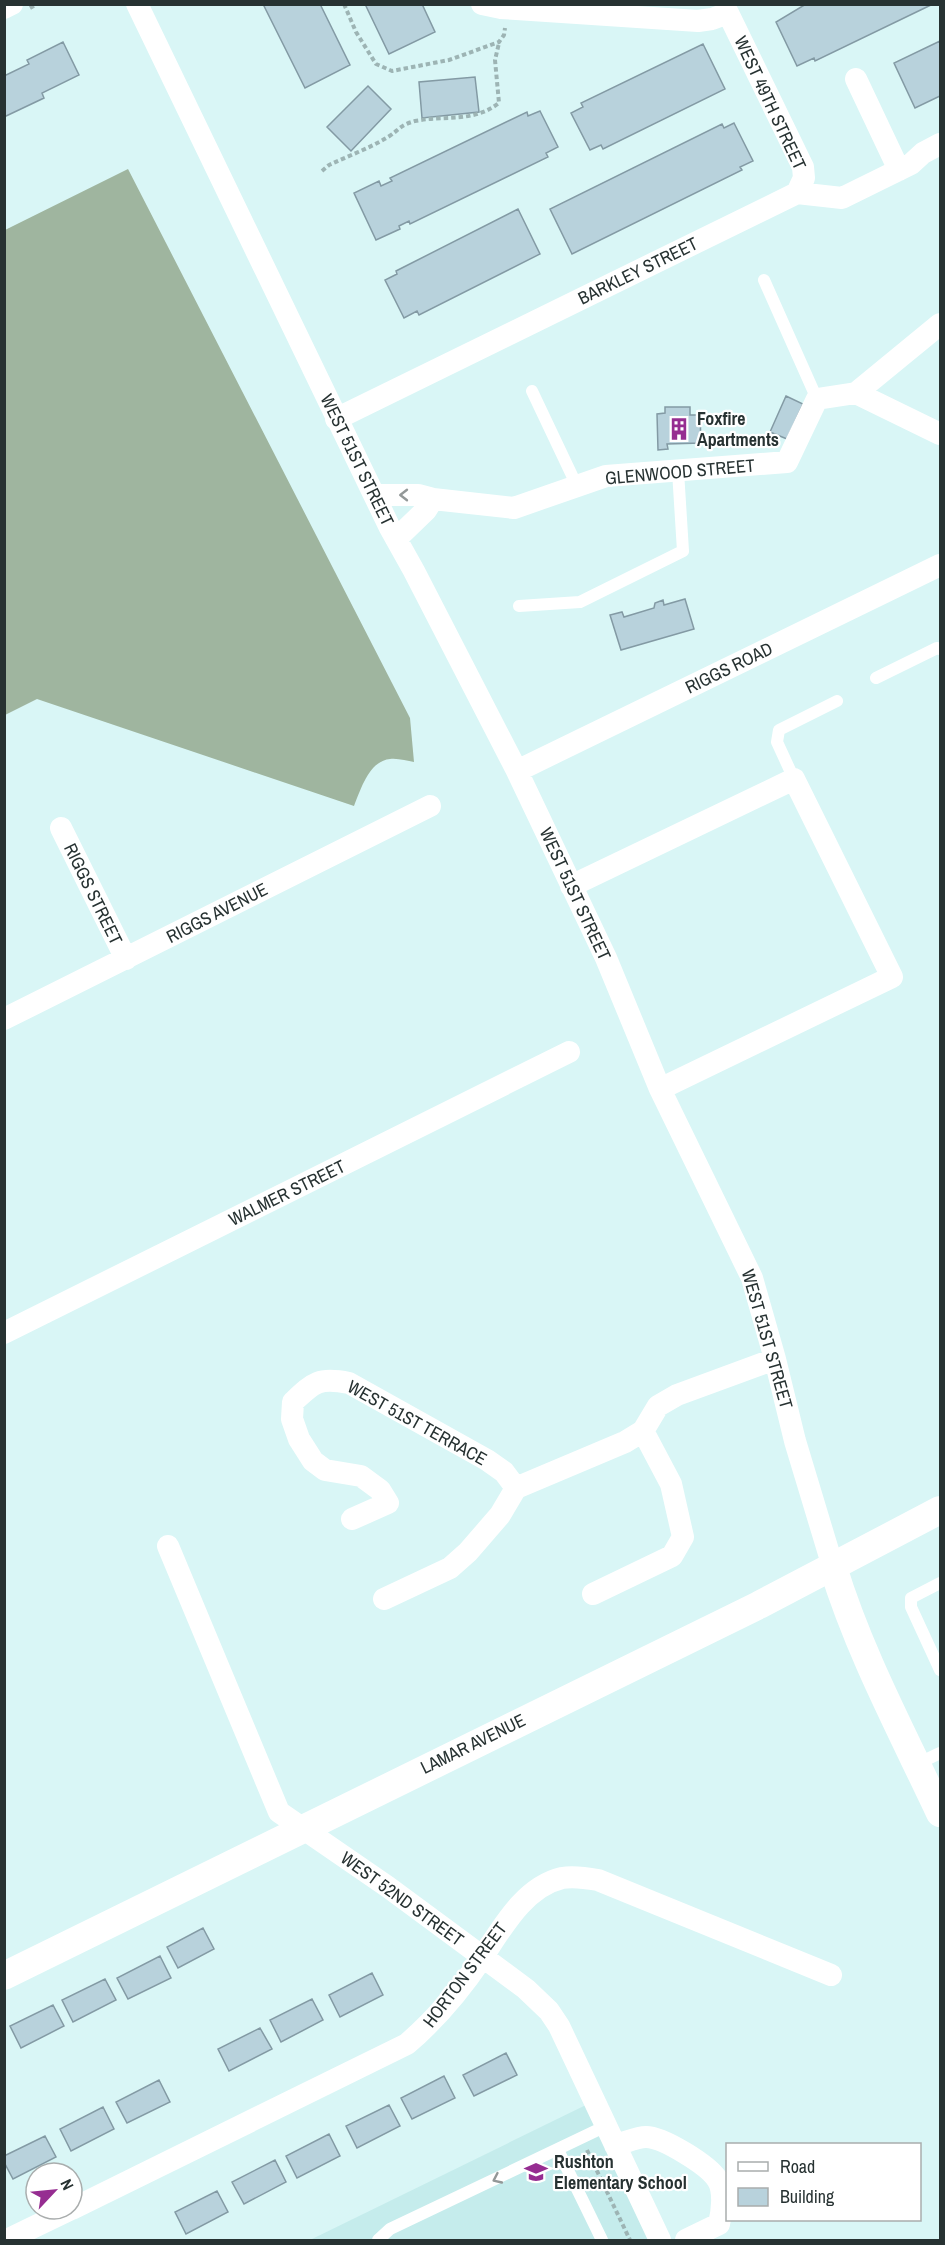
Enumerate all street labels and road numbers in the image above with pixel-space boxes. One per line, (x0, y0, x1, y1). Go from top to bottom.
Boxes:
street label: WEST 49TH STREET (729, 32, 812, 174)
street label: BARKLEY STREET (574, 231, 702, 310)
street label: WEST 51ST STREET (315, 390, 400, 530)
street label: GLENWOOD STREET (604, 453, 756, 490)
street label: RIGGS ROAD (681, 636, 777, 699)
street label: WEST 51ST STREET (534, 823, 617, 964)
street label: RIGGS STREET (58, 839, 129, 949)
street label: RIGGS AVENUE (162, 876, 272, 949)
street label: WALMER STREET (224, 1154, 349, 1232)
street label: WEST 51ST STREET (736, 1266, 799, 1411)
street label: WEST 51ST TERRACE (343, 1374, 491, 1471)
street label: LAMAR AVENUE (416, 1707, 529, 1780)
street label: WEST 52ND STREET (336, 1845, 469, 1952)
street label: HORTON STREET (417, 1917, 512, 2032)

